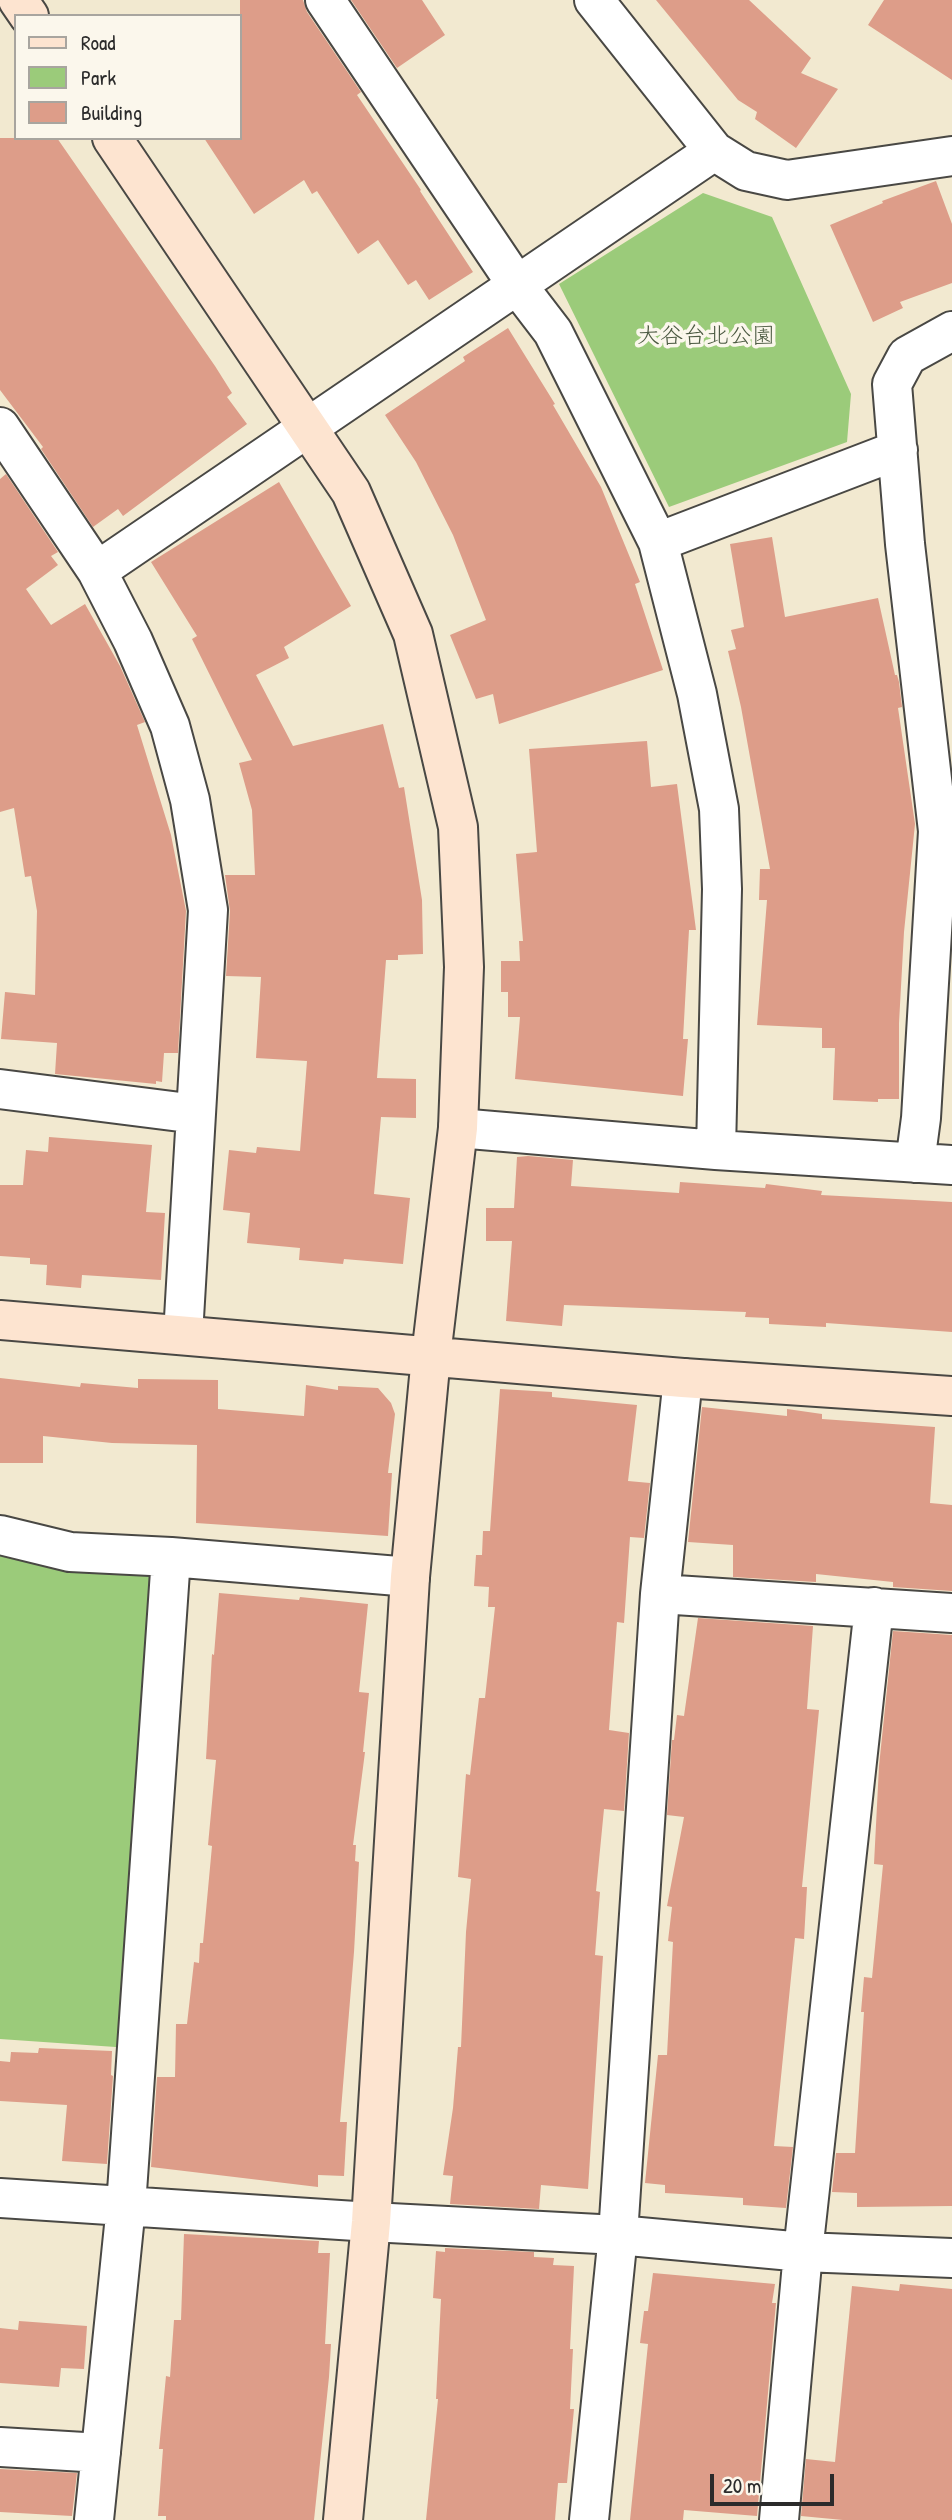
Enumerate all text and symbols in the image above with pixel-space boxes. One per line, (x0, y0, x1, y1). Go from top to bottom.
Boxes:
legend (14, 14, 242, 140)
text: Road (81, 28, 115, 57)
text: Park (81, 63, 116, 92)
text: Building (81, 98, 142, 127)
park label: 大谷台北公園 (637, 323, 775, 351)
scale bar (714, 2460, 838, 2504)
text: 20 m (723, 2471, 761, 2500)

